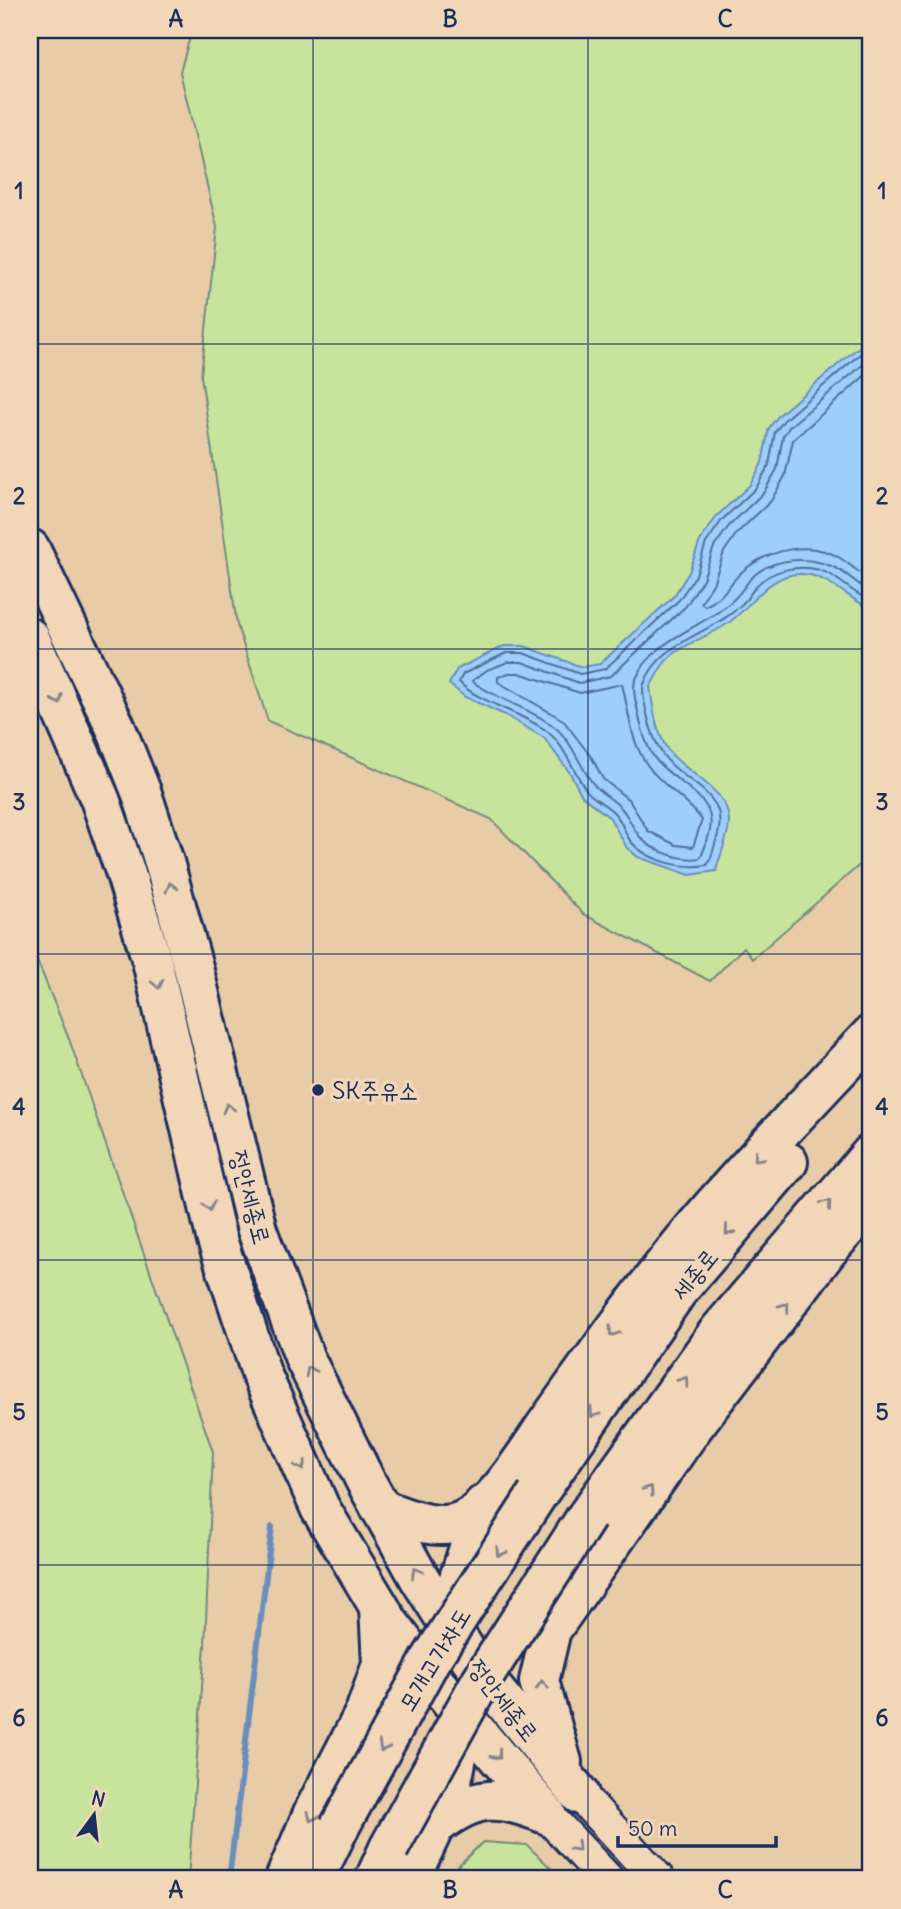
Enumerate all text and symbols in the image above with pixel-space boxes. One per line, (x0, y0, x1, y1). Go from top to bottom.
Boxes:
text: A (169, 4, 184, 33)
text: B (442, 4, 458, 33)
text: C (717, 4, 733, 33)
text: 1 (14, 176, 24, 205)
text: 1 (877, 176, 887, 205)
text: 2 (13, 481, 26, 510)
text: 2 (876, 481, 889, 510)
one-way arrow (50, 693, 64, 705)
text: 3 (12, 787, 26, 816)
text: 3 (875, 787, 889, 816)
one-way arrow (165, 882, 179, 894)
one-way arrow (149, 978, 164, 990)
place label: SK주유소 (332, 1075, 418, 1105)
marker: SK주유소 (310, 1082, 326, 1098)
text: 4 (12, 1092, 26, 1121)
text: 4 (875, 1092, 889, 1121)
one-way arrow (222, 1102, 236, 1114)
street label: 정안세종로 (224, 1146, 278, 1248)
one-way arrow (754, 1149, 767, 1162)
one-way arrow (819, 1199, 831, 1212)
one-way arrow (200, 1200, 215, 1212)
one-way arrow (725, 1223, 737, 1236)
street label: 세종로 (664, 1242, 724, 1306)
one-way arrow (776, 1302, 789, 1315)
one-way arrow (609, 1324, 621, 1336)
one-way arrow (305, 1366, 319, 1378)
one-way arrow (676, 1376, 688, 1389)
text: 5 (12, 1397, 26, 1426)
text: 5 (875, 1397, 889, 1426)
one-way arrow (590, 1405, 602, 1418)
one-way arrow (293, 1459, 307, 1471)
one-way arrow (641, 1485, 654, 1498)
one-way arrow (496, 1544, 509, 1557)
one-way arrow (411, 1567, 424, 1580)
street label: 모개고가차도 (391, 1602, 477, 1716)
street label: 정안세종로 (462, 1653, 546, 1747)
one-way arrow (534, 1679, 549, 1690)
text: 6 (12, 1703, 26, 1732)
text: 6 (875, 1703, 889, 1732)
one-way arrow (378, 1739, 391, 1752)
one-way arrow (488, 1747, 501, 1759)
north arrow (60, 1780, 130, 1850)
text: N (89, 1785, 108, 1812)
scale bar (618, 1804, 775, 1848)
one-way arrow (306, 1810, 320, 1822)
text: 50 m (628, 1815, 677, 1842)
one-way arrow (568, 1839, 581, 1852)
text: A (169, 1875, 184, 1904)
text: B (442, 1875, 458, 1904)
text: C (717, 1875, 733, 1904)

